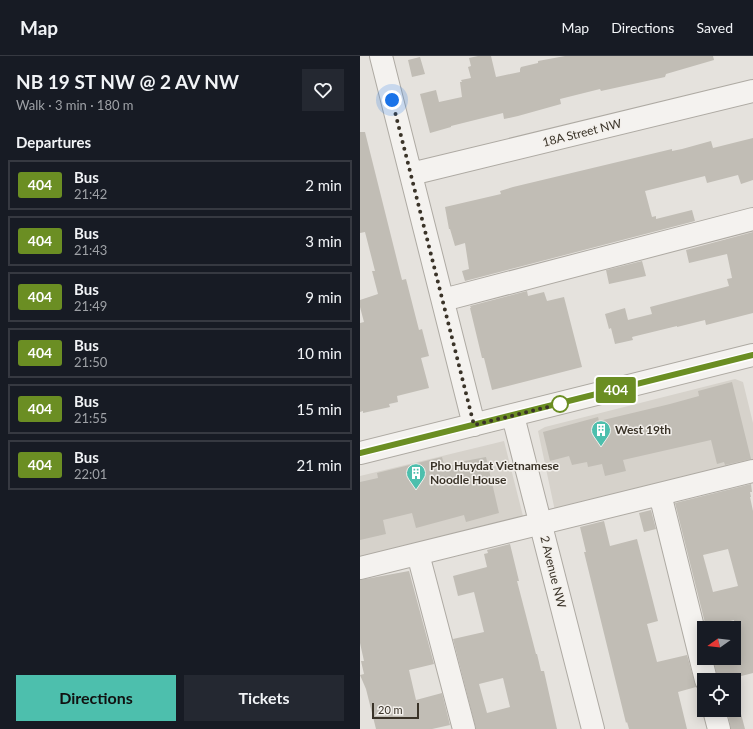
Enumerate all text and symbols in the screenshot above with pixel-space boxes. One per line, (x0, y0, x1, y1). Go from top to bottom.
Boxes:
text: Map (20, 16, 58, 39)
text: Map (562, 19, 589, 36)
text: Directions (611, 19, 674, 36)
text: Saved (696, 19, 733, 36)
button: heart (302, 69, 344, 111)
text: NB 19 ST NW @ 2 AV NW (16, 70, 239, 93)
your location (382, 90, 402, 110)
text: Walk · 3 min · 180 m (16, 97, 134, 113)
street label: 18A Street NW (541, 115, 624, 150)
text: Departures (16, 133, 91, 151)
text: Bus (74, 168, 99, 186)
text: 404 (28, 176, 52, 193)
text: 2 min (305, 176, 342, 194)
text: 21:42 (74, 186, 107, 202)
text: Bus (74, 224, 99, 242)
text: 404 (28, 232, 52, 249)
text: 3 min (305, 232, 342, 250)
text: 21:43 (74, 242, 107, 258)
text: Bus (74, 280, 99, 298)
text: 404 (28, 288, 52, 305)
text: 9 min (305, 288, 342, 306)
text: 21:49 (74, 298, 107, 314)
text: Bus (74, 336, 99, 354)
text: 404 (28, 344, 52, 361)
text: 10 min (296, 344, 342, 362)
text: 21:50 (74, 354, 107, 370)
line badge: 404 (593, 377, 639, 403)
text: 404 (604, 381, 628, 398)
text: Bus (74, 392, 99, 410)
unlabelled marker (551, 395, 569, 413)
text: 404 (28, 400, 52, 417)
text: 15 min (296, 400, 342, 418)
text: 21:55 (74, 410, 107, 426)
building icon: West 19th (590, 419, 612, 447)
place label: West 19th (615, 422, 671, 437)
text: Bus (74, 448, 99, 466)
text: 404 (28, 456, 52, 473)
text: 21 min (296, 456, 342, 474)
place label: Pho Huydat Vietnamese Noodle House (430, 458, 560, 487)
building icon: Pho Huydat Vietnamese Noodle House (405, 462, 427, 490)
text: 22:01 (74, 466, 107, 482)
street label: 2 Avenue NW (537, 534, 570, 610)
north arrow (697, 621, 741, 665)
map controls (697, 621, 741, 717)
button: locate (697, 673, 741, 717)
button: Directions (16, 675, 176, 721)
button: Tickets (184, 675, 344, 721)
scale bar (372, 701, 419, 720)
text: 20 m (378, 703, 403, 716)

